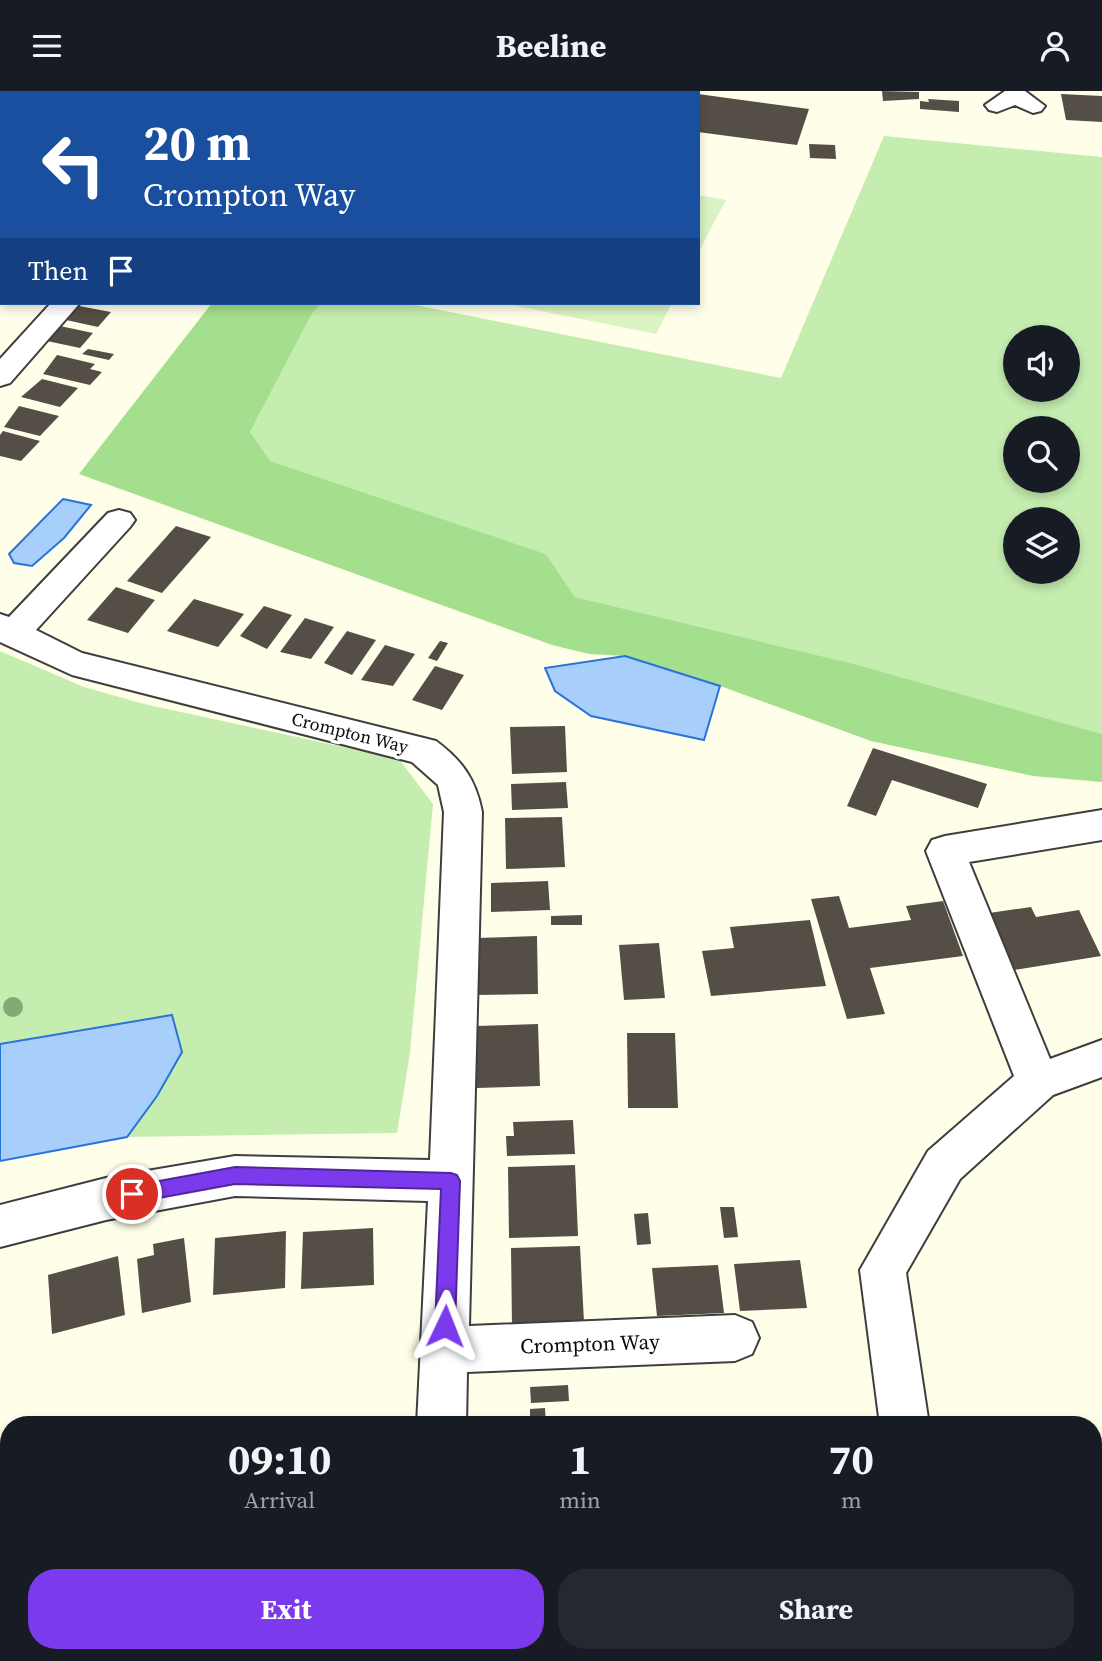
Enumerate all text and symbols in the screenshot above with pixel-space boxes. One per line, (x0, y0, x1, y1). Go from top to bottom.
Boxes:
text: Beeline (496, 24, 606, 68)
icon: menu (28, 27, 66, 65)
icon: person (1036, 27, 1074, 65)
text: 20 m (143, 109, 251, 176)
icon: left (28, 119, 119, 210)
text: Crompton Way (143, 173, 355, 217)
icon: arrive (102, 252, 140, 290)
text: Then (28, 253, 88, 289)
map controls (1003, 325, 1080, 584)
button: sound (1003, 325, 1080, 402)
button: search (1003, 416, 1080, 493)
button: layers (1003, 507, 1080, 584)
street label: Crompton Way (289, 706, 412, 759)
pin (102, 1164, 162, 1224)
icon: arrive (113, 1175, 151, 1213)
position arrow (408, 1289, 482, 1363)
street label: Crompton Way (520, 1327, 660, 1360)
text: 09:10 (228, 1430, 331, 1488)
text: 1 (569, 1430, 591, 1488)
text: 70 (829, 1430, 874, 1488)
text: Arrival (244, 1484, 315, 1516)
text: min (559, 1484, 601, 1516)
text: m (841, 1484, 862, 1516)
button: Exit (28, 1569, 544, 1649)
button: Share (558, 1569, 1074, 1649)

